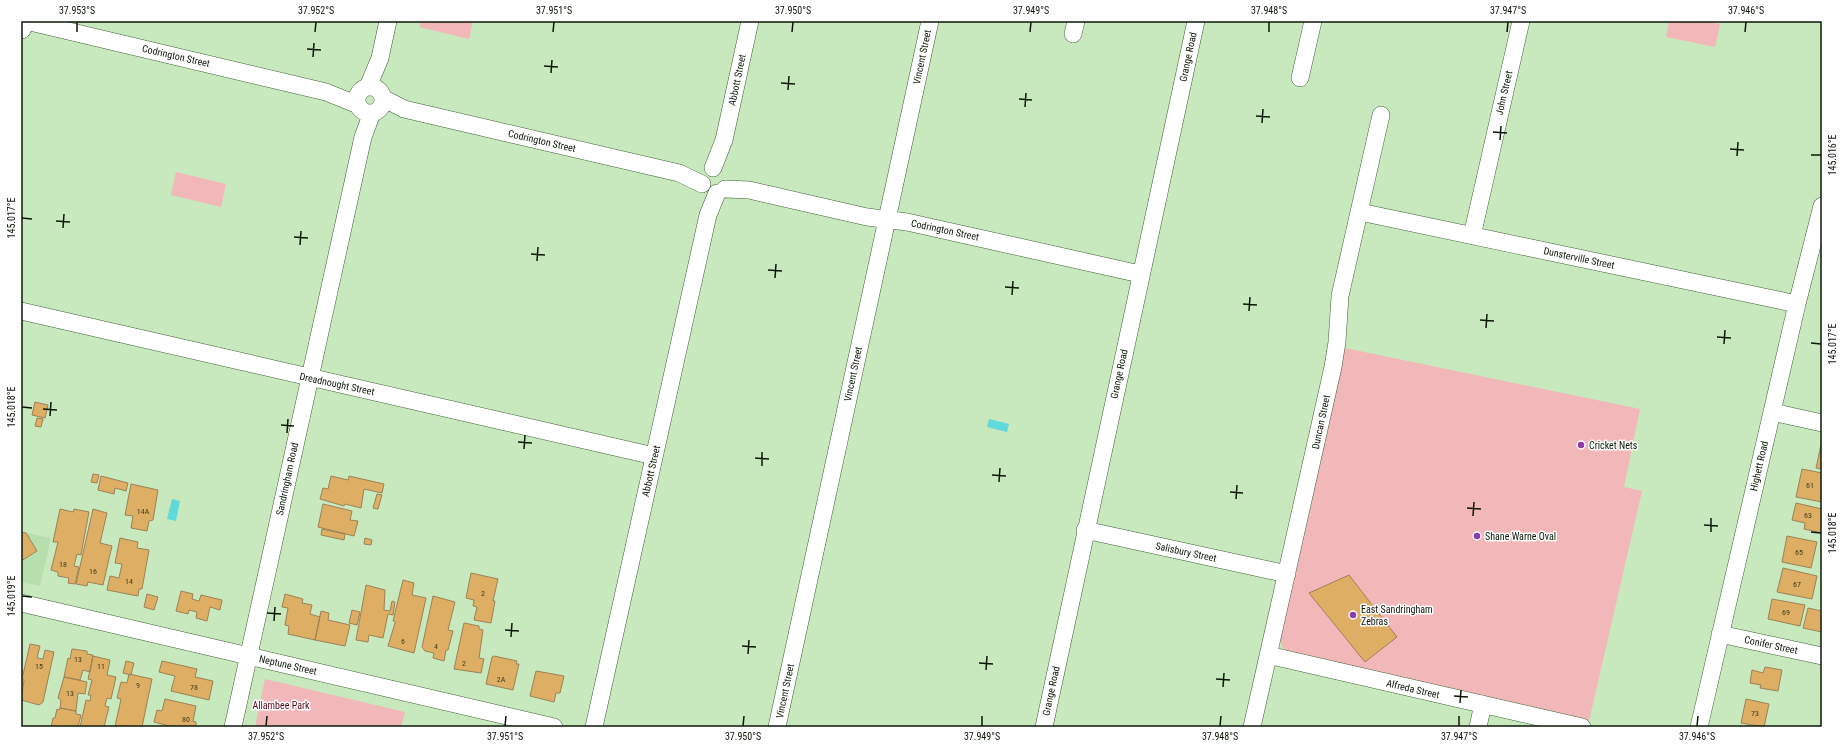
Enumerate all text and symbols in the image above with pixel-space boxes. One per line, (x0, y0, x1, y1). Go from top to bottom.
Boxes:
text: 37.953°S (59, 5, 95, 16)
text: 37.952°S (298, 5, 334, 16)
text: 37.951°S (536, 5, 572, 16)
text: 37.950°S (775, 5, 811, 16)
text: 37.949°S (1013, 5, 1049, 16)
text: 37.948°S (1251, 5, 1287, 16)
text: 37.947°S (1490, 5, 1526, 16)
text: 37.946°S (1728, 5, 1764, 16)
street label: Vincent Street (911, 29, 933, 85)
street label: Grange Road (1177, 31, 1199, 83)
street label: Codrington Street (141, 43, 211, 69)
street label: Abbott Street (726, 53, 748, 107)
street label: John Street (1494, 70, 1514, 116)
street label: Codrington Street (507, 128, 577, 154)
text: 145.016°E (1827, 134, 1838, 175)
text: 145.017°E (6, 197, 17, 238)
street label: Codrington Street (910, 217, 980, 243)
street label: Dunsterville Street (1542, 245, 1616, 271)
text: 145.017°E (1827, 323, 1838, 364)
street label: Vincent Street (842, 346, 864, 402)
street label: Grange Road (1108, 348, 1130, 400)
street label: Dreadnought Street (299, 371, 375, 397)
text: 145.018°E (6, 386, 17, 427)
street label: Duncan Street (1310, 394, 1332, 450)
marker: Cricket Nets (1576, 440, 1586, 450)
place label: Cricket Nets (1589, 440, 1638, 451)
street label: Highett Road (1748, 440, 1770, 492)
street label: Sandringham Road (274, 441, 300, 517)
street label: Abbott Street (640, 444, 662, 498)
house number: 61 (1806, 481, 1814, 490)
house number: 14A (137, 507, 150, 516)
house number: 63 (1804, 511, 1812, 520)
text: 145.018°E (1827, 512, 1838, 553)
marker: Shane Warne Oval (1472, 531, 1482, 541)
place label: Shane Warne Oval (1485, 531, 1556, 542)
street label: Salisbury Street (1155, 540, 1217, 564)
house number: 65 (1795, 548, 1803, 557)
house number: 18 (59, 560, 67, 569)
house number: 16 (89, 567, 97, 576)
text: 145.019°E (6, 575, 17, 616)
house number: 14 (125, 577, 133, 586)
house number: 67 (1793, 580, 1801, 589)
house number: 2 (481, 589, 485, 598)
place label: East Sandringham Zebras (1361, 604, 1433, 627)
house number: 69 (1782, 608, 1790, 617)
marker: East Sandringham Zebras (1348, 610, 1358, 620)
street label: Conifer Street (1743, 634, 1799, 656)
house number: 6 (401, 637, 405, 646)
house number: 4 (434, 642, 438, 651)
street label: Neptune Street (258, 653, 318, 677)
house number: 13 (74, 655, 82, 664)
house number: 2 (462, 659, 466, 668)
house number: 15 (35, 662, 43, 671)
house number: 11 (97, 662, 105, 671)
street label: Vincent Street (774, 663, 796, 719)
street label: Grange Road (1040, 665, 1062, 717)
house number: 2A (497, 675, 506, 684)
street label: Alfreda Street (1385, 678, 1441, 700)
house number: 9 (136, 681, 140, 690)
house number: 78 (190, 683, 198, 692)
house number: 13 (66, 689, 74, 698)
park label: Allambee Park (252, 700, 310, 711)
house number: 73 (1751, 709, 1759, 718)
house number: 80 (182, 715, 190, 724)
text: 37.952°S (248, 731, 284, 742)
text: 37.951°S (487, 731, 523, 742)
text: 37.950°S (725, 731, 761, 742)
text: 37.949°S (964, 731, 1000, 742)
text: 37.948°S (1202, 731, 1238, 742)
text: 37.947°S (1441, 731, 1477, 742)
text: 37.946°S (1679, 731, 1715, 742)

